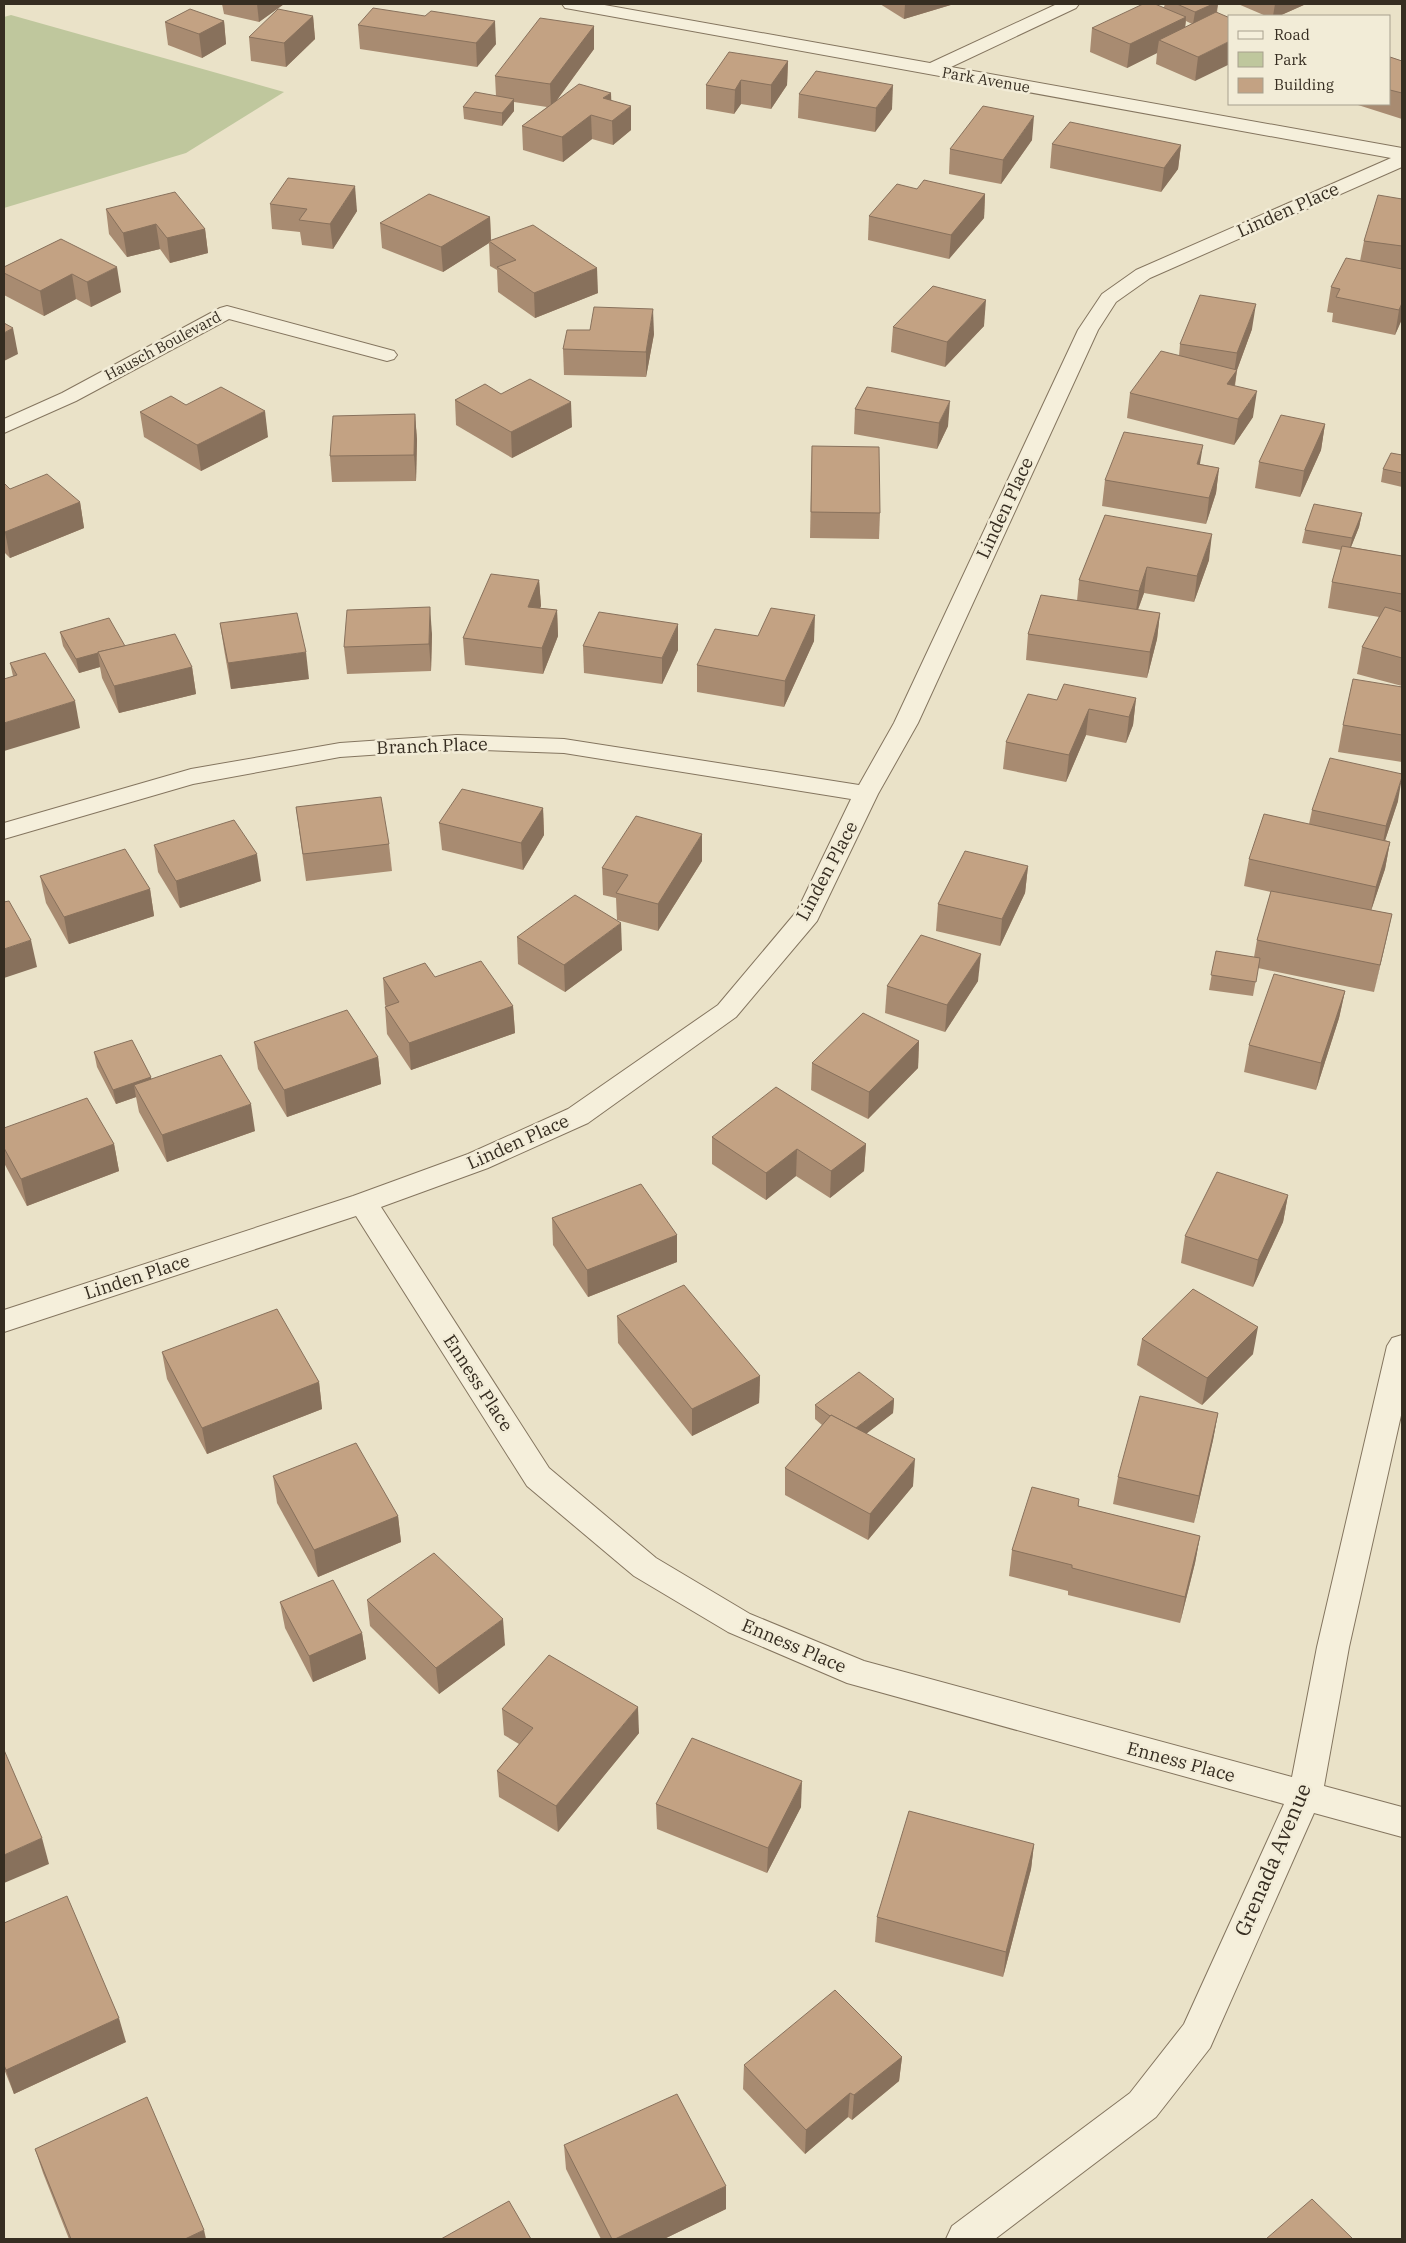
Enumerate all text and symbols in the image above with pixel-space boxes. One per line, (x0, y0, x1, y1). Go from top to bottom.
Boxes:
legend (1228, 15, 1391, 105)
text: Road (1274, 25, 1310, 44)
text: Park (1274, 50, 1307, 69)
street label: Park Avenue (941, 62, 1032, 97)
text: Building (1274, 75, 1334, 94)
street label: Linden Place (1233, 177, 1342, 242)
street label: Hausch Boulevard (101, 307, 224, 384)
street label: Linden Place (971, 453, 1038, 562)
street label: Branch Place (376, 732, 488, 759)
street label: Linden Place (791, 817, 862, 924)
street label: Linden Place (463, 1109, 572, 1174)
street label: Linden Place (81, 1249, 192, 1304)
street label: Enness Place (439, 1330, 518, 1436)
street label: Enness Place (739, 1613, 850, 1678)
street label: Enness Place (1125, 1736, 1238, 1787)
street label: Grenada Avenue (1227, 1779, 1317, 1940)

